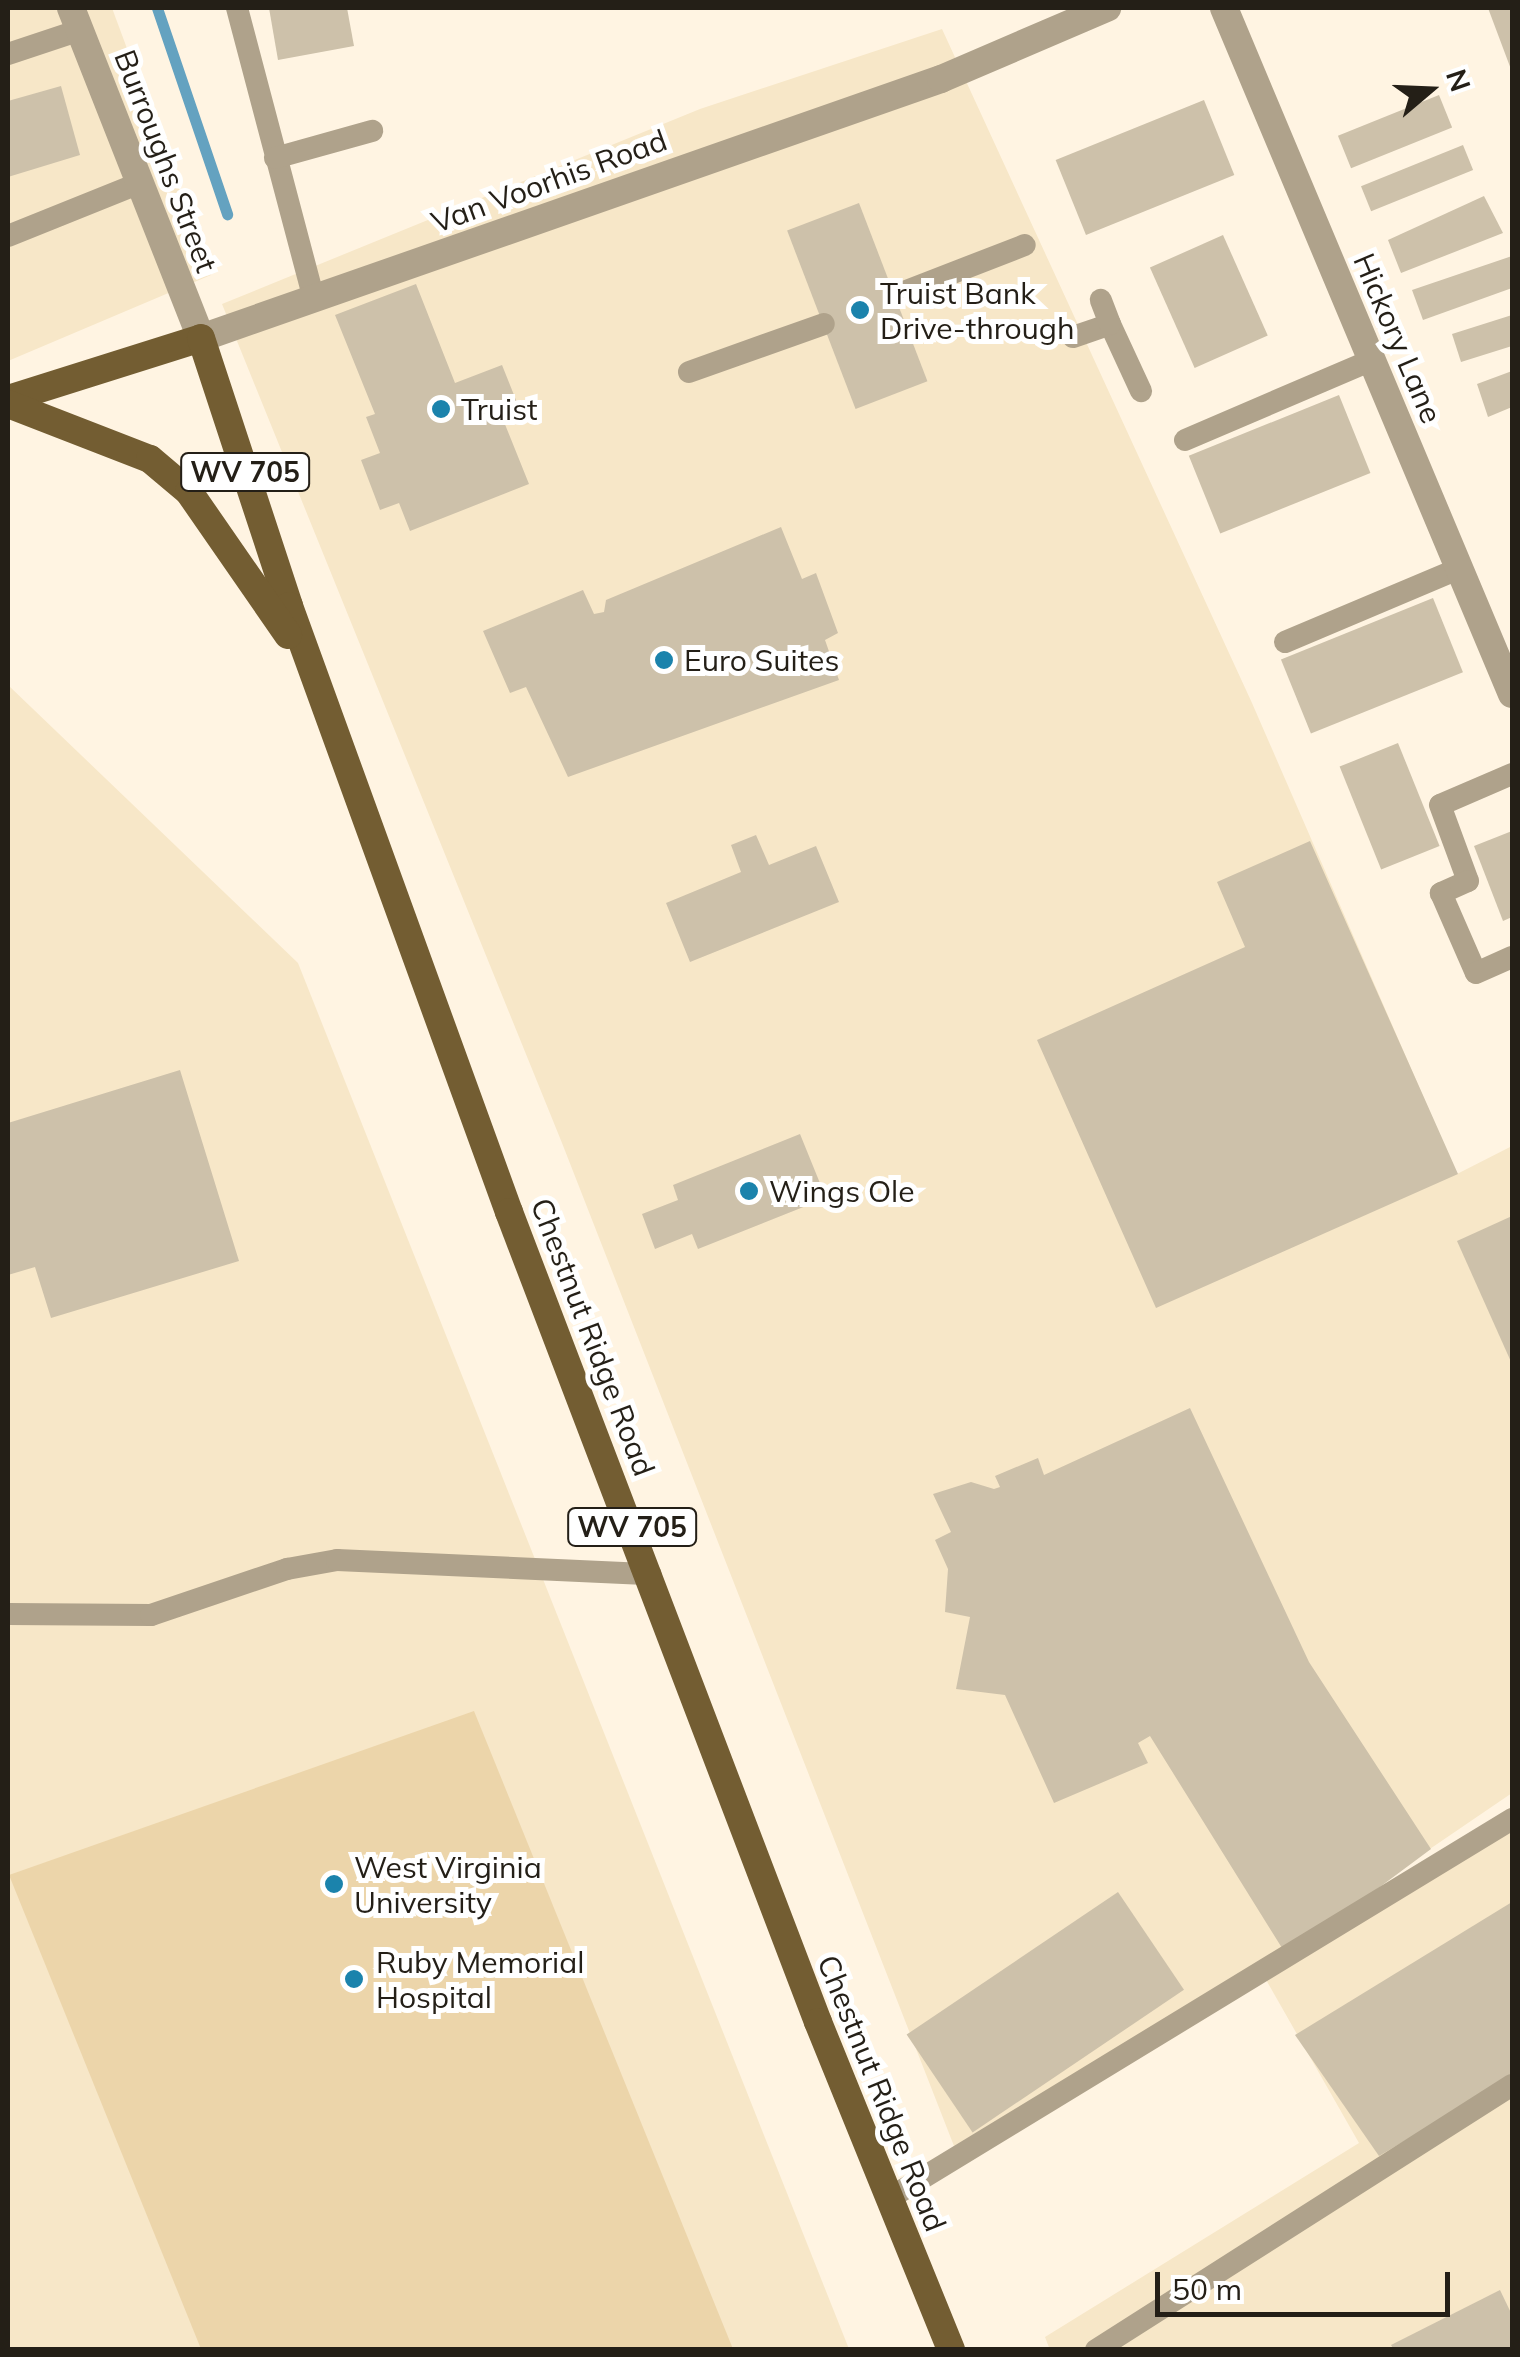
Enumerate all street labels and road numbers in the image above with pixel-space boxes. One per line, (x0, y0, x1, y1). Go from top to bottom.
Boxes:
street label: Burroughs Street (107, 45, 225, 277)
street label: Van Voorhis Road (426, 122, 672, 240)
street label: Hickory Lane (1346, 248, 1450, 428)
road number: WV 705 (180, 449, 310, 495)
street label: Chestnut Ridge Road (523, 1193, 663, 1481)
road number: WV 705 (567, 1504, 697, 1550)
street label: Chestnut Ridge Road (810, 1950, 954, 2236)

